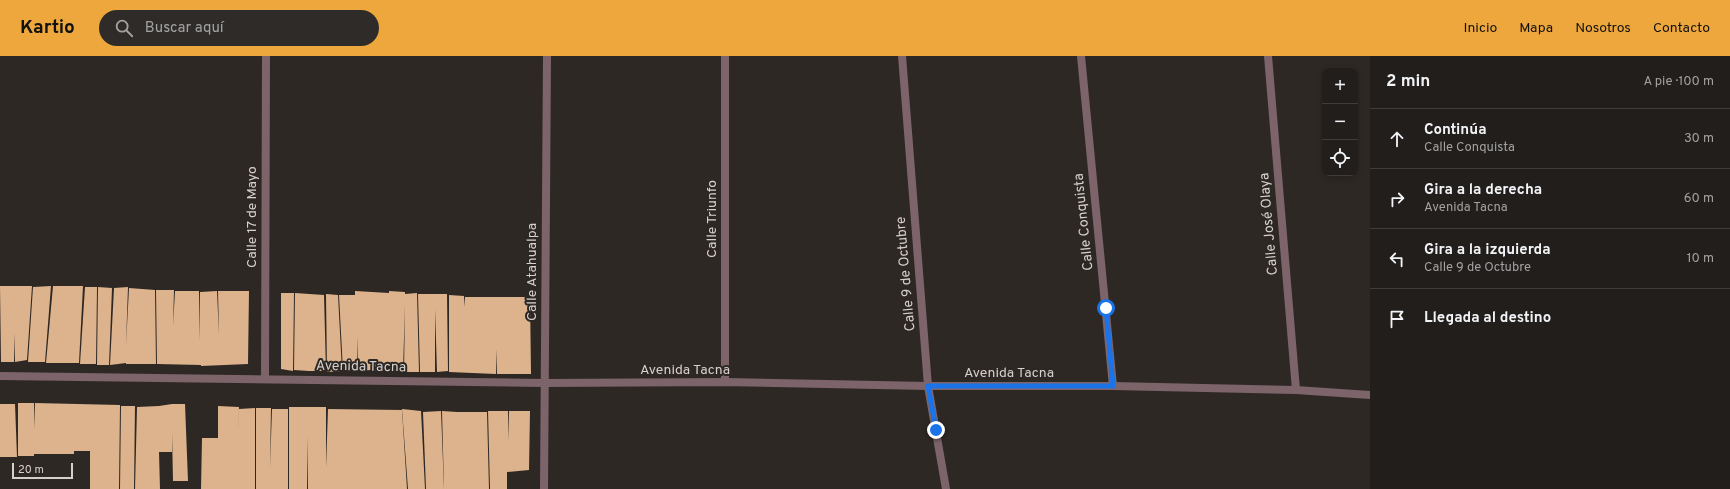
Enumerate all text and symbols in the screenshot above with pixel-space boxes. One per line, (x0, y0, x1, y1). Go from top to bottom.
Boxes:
search box (99, 10, 379, 46)
text: Kartio (20, 16, 75, 40)
icon: search (113, 17, 135, 39)
text: Buscar aquí (145, 19, 224, 38)
text: Inicio (1464, 20, 1497, 37)
text: Mapa (1519, 20, 1553, 37)
text: Nosotros (1575, 20, 1631, 37)
text: Contacto (1653, 20, 1710, 37)
map controls (1322, 68, 1358, 176)
button: + (1322, 68, 1358, 104)
text: 2 min (1386, 71, 1430, 93)
text: A pie · 100 m (1643, 74, 1714, 90)
button: − (1322, 104, 1358, 140)
text: Continúa (1424, 121, 1486, 140)
icon: ahead (1386, 128, 1408, 150)
text: 30 m (1684, 131, 1714, 147)
button: locate (1322, 140, 1358, 176)
text: Calle Conquista (1424, 140, 1515, 156)
street label: Calle 17 de Mayo (244, 166, 261, 268)
street label: Calle Conquista (1070, 172, 1098, 272)
street label: Calle José Olaya (1256, 172, 1282, 276)
street label: Calle Triunfo (704, 180, 721, 258)
text: Gira a la derecha (1424, 181, 1542, 200)
icon: right (1386, 188, 1408, 210)
text: 60 m (1684, 191, 1714, 207)
text: Avenida Tacna (1424, 200, 1508, 216)
street label: Calle 9 de Octubre (893, 216, 919, 332)
street label: Calle Atahualpa (524, 223, 541, 321)
text: Gira a la izquierda (1424, 241, 1551, 260)
icon: left (1386, 248, 1408, 270)
text: 10 m (1687, 251, 1714, 267)
text: Calle 9 de Octubre (1424, 260, 1531, 276)
route start (1097, 299, 1115, 317)
icon: arrive (1386, 308, 1408, 330)
text: Llegada al destino (1424, 309, 1551, 328)
street label: Avenida Tacna (316, 358, 406, 376)
street label: Avenida Tacna (640, 362, 730, 379)
street label: Avenida Tacna (964, 365, 1054, 382)
route end (927, 421, 945, 439)
scale bar (12, 461, 73, 480)
text: 20 m (18, 463, 44, 477)

